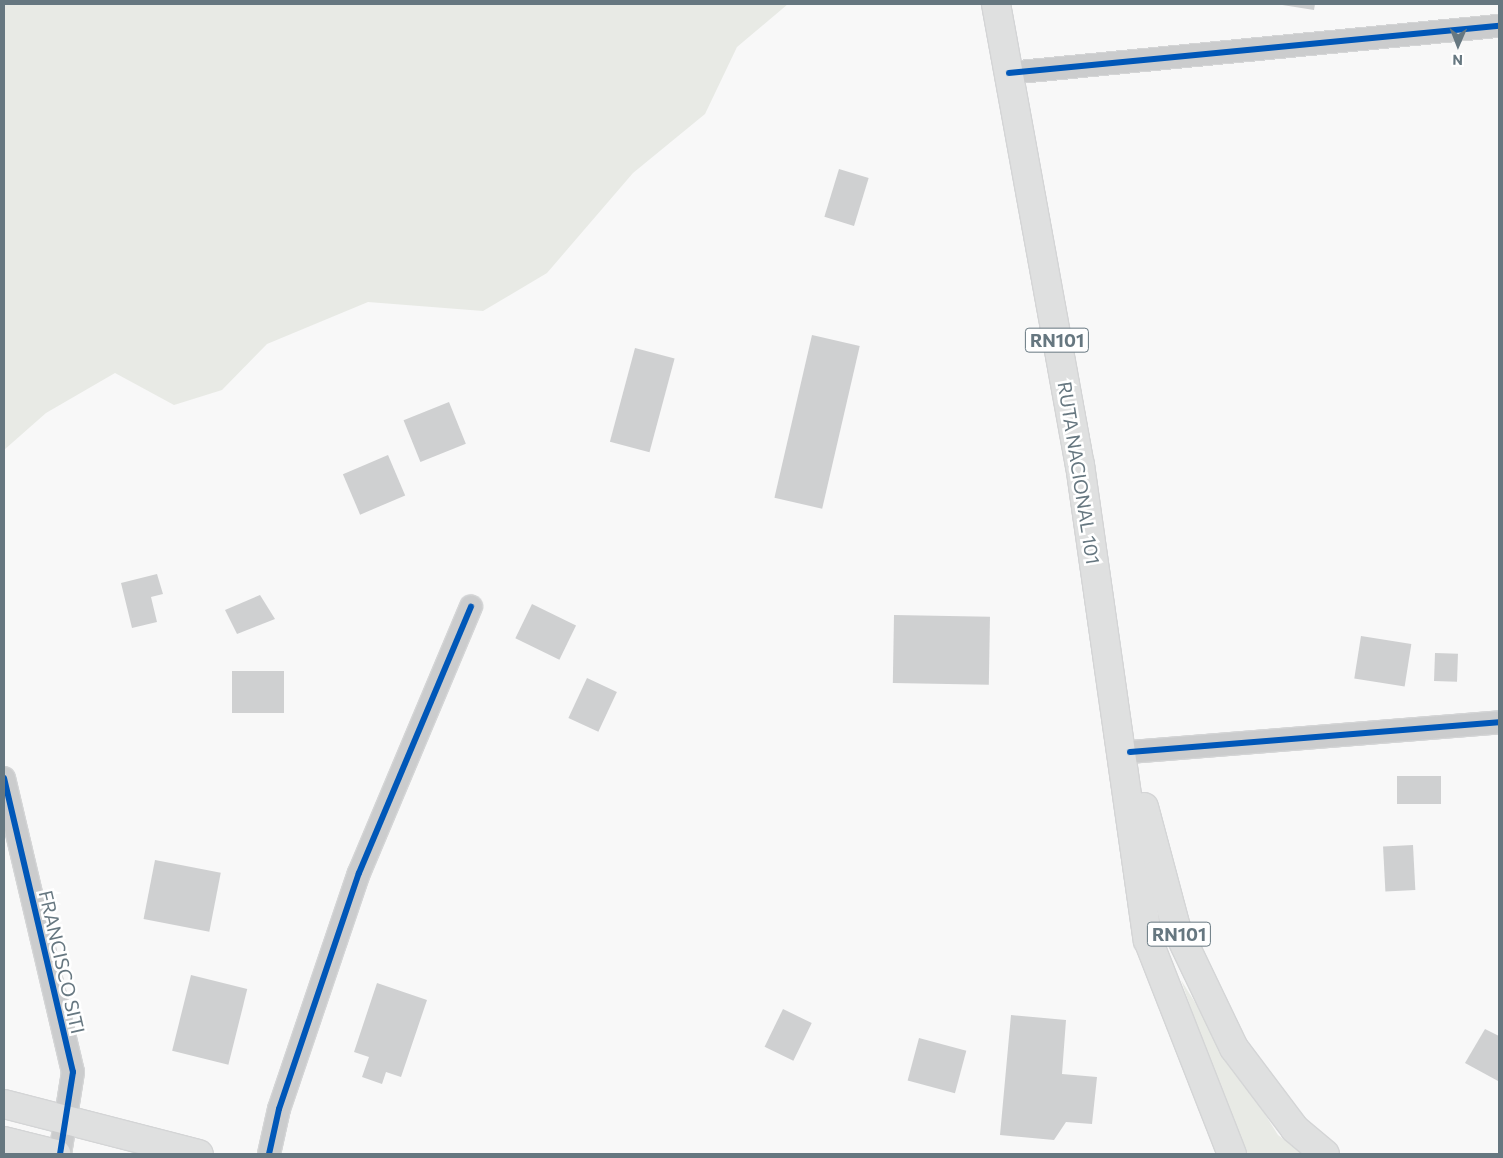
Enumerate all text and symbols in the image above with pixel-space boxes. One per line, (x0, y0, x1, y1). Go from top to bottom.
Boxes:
north arrow (1433, 20, 1483, 70)
text: N (1452, 52, 1463, 69)
road number: RN101 (1024, 324, 1090, 356)
street label: RUTA NACIONAL 101 (1053, 380, 1105, 566)
street label: FRANCISCO SITI (34, 888, 90, 1036)
road number: RN101 (1146, 919, 1212, 950)

